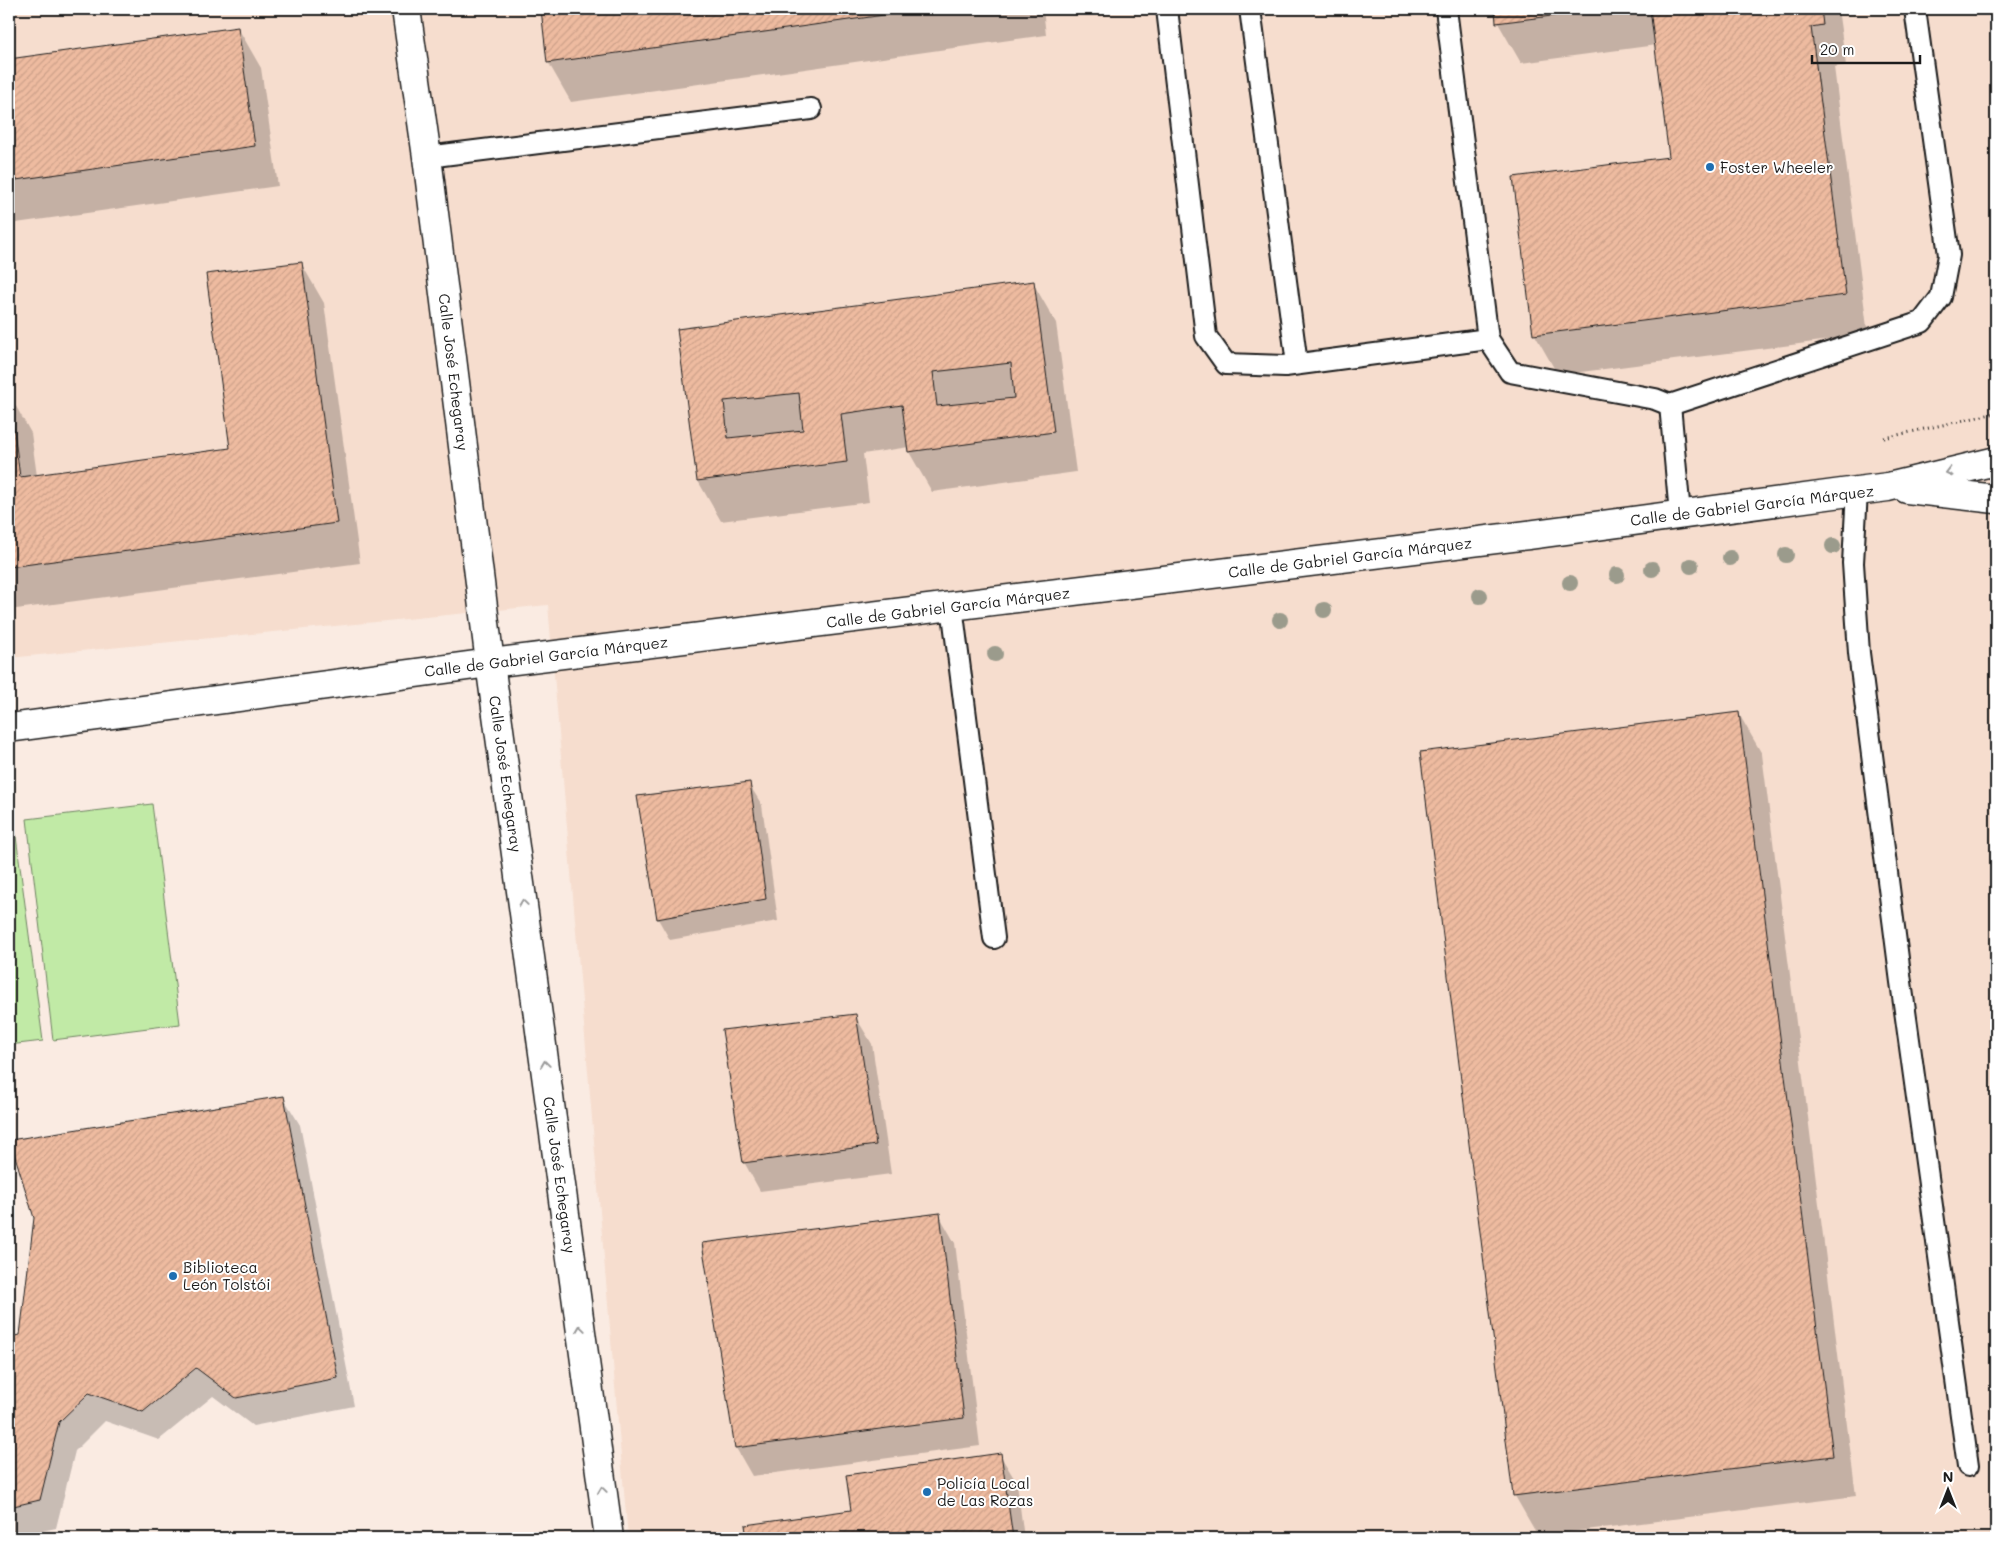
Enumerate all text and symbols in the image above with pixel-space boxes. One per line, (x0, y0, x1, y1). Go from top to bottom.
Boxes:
scale bar (1812, 32, 1920, 64)
text: 20 m (1820, 39, 1854, 59)
place label: Foster Wheeler (1720, 157, 1834, 177)
marker: Foster Wheeler (1704, 161, 1716, 173)
street label: Calle José Echegaray (434, 292, 474, 452)
one-way arrow (1944, 466, 1953, 477)
street label: Calle de Gabriel García Márquez (1629, 480, 1875, 530)
street label: Calle de Gabriel García Márquez (1227, 532, 1473, 582)
street label: Calle de Gabriel García Márquez (825, 582, 1071, 632)
street label: Calle de Gabriel García Márquez (423, 631, 669, 681)
street label: Calle José Echegaray (485, 694, 527, 854)
one-way arrow (518, 898, 529, 906)
one-way arrow (540, 1059, 551, 1067)
street label: Calle José Echegaray (539, 1095, 581, 1255)
place label: Biblioteca León Tolstói (183, 1257, 271, 1294)
marker: Biblioteca León Tolstói (167, 1270, 179, 1282)
one-way arrow (576, 1325, 586, 1333)
north arrow (1922, 1464, 1972, 1514)
text: N (1943, 1467, 1953, 1486)
place label: Policía Local de Las Rozas (937, 1473, 1033, 1510)
one-way arrow (597, 1486, 608, 1494)
marker: Policía Local de Las Rozas (921, 1486, 933, 1498)

